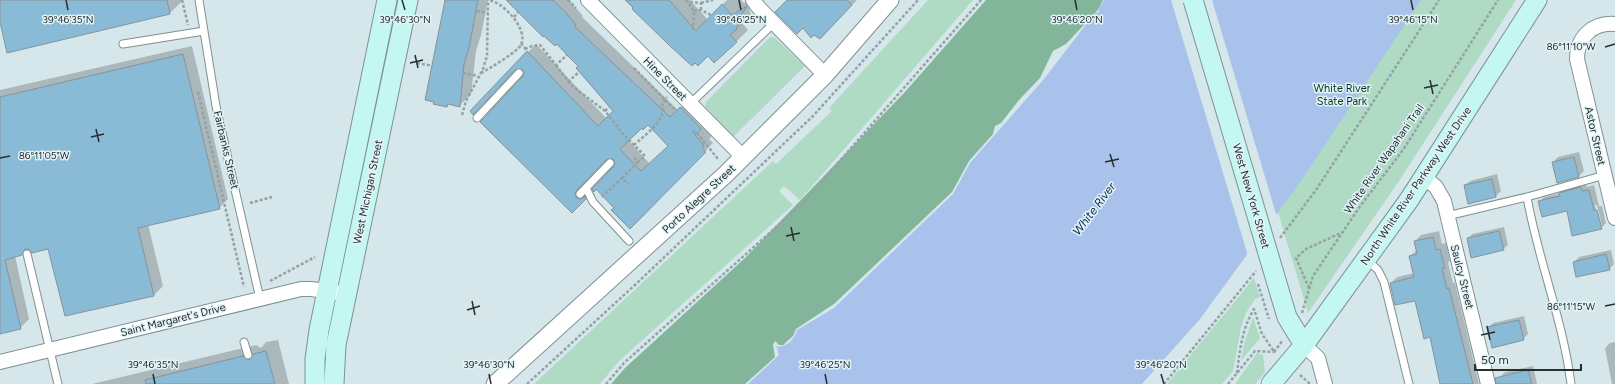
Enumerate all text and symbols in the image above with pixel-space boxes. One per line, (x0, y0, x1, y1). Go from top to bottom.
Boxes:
text: 39°46'35"N (43, 13, 93, 26)
text: 39°46'30"N (379, 13, 431, 26)
text: 39°46'25"N (716, 13, 766, 26)
text: 39°46'20"N (1051, 13, 1103, 26)
text: 39°46'15"N (1388, 13, 1438, 26)
text: 86°11'10"W (1546, 40, 1596, 53)
street label: Hine Street (640, 54, 690, 104)
park label: White River State Park (1314, 82, 1371, 108)
street label: White River Wapahani Trail (1341, 102, 1427, 216)
street label: North White River Parkway West Drive (1358, 104, 1474, 268)
street label: Astor Street (1582, 105, 1608, 167)
street label: Fairbanks Street (211, 110, 241, 190)
street label: West Michigan Street (351, 139, 385, 245)
street label: West New York Street (1230, 142, 1272, 250)
text: 86°11'05"W (19, 149, 70, 162)
street label: Porto Alegre Street (660, 162, 738, 236)
water label: White River (1070, 179, 1119, 238)
street label: Saulcy Street (1448, 243, 1476, 311)
text: 86°11'15"W (1547, 300, 1596, 313)
street label: Saint Margaret's Drive (119, 301, 227, 339)
scale bar (1475, 346, 1581, 372)
text: 50 m (1481, 353, 1509, 367)
text: 39°46'35"N (128, 358, 178, 371)
text: 39°46'30"N (463, 358, 515, 371)
text: 39°46'25"N (800, 358, 850, 371)
text: 39°46'20"N (1135, 358, 1187, 371)

